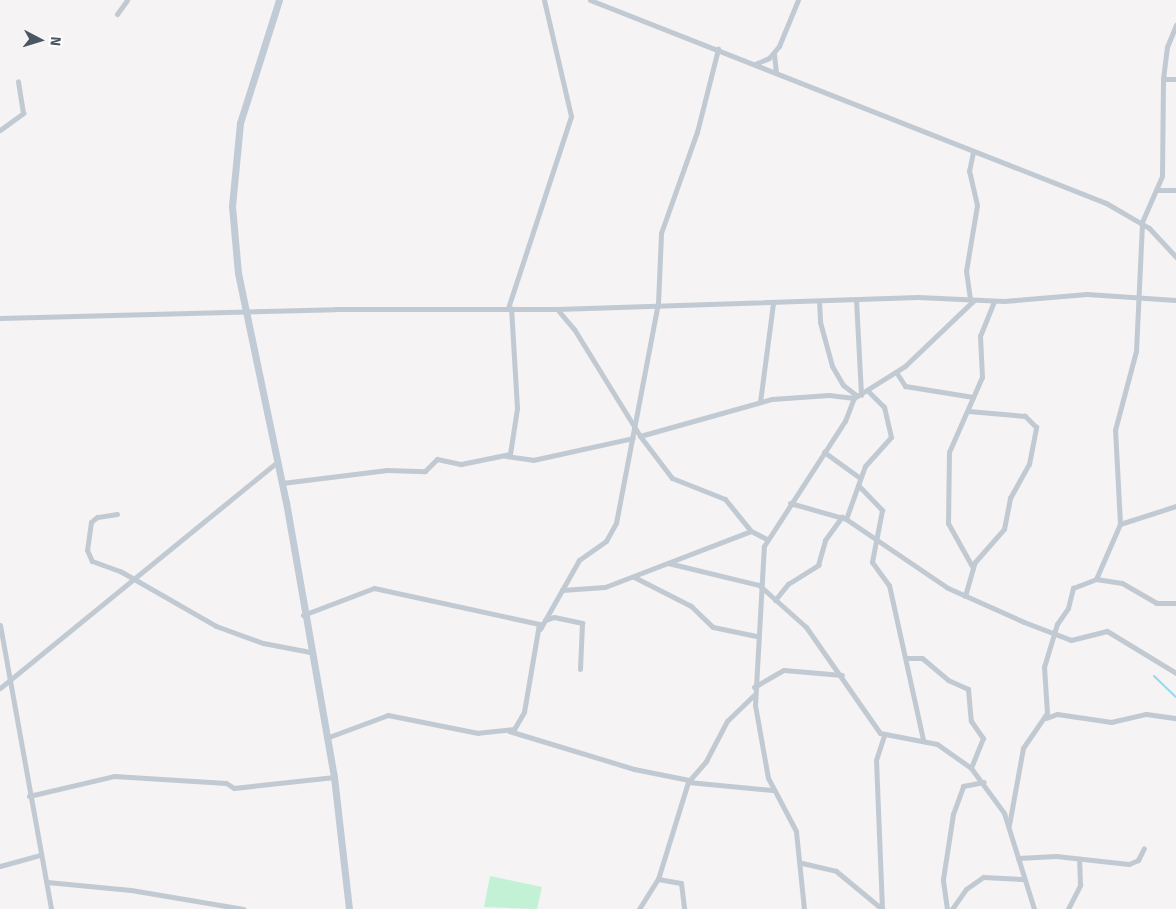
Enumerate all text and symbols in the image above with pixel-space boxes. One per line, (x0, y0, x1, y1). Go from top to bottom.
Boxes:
north arrow (15, 15, 65, 65)
text: N (47, 36, 64, 47)

